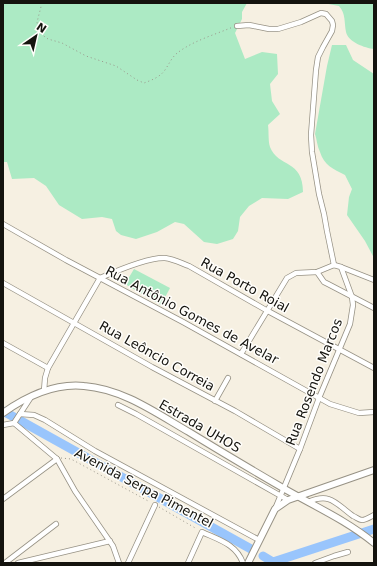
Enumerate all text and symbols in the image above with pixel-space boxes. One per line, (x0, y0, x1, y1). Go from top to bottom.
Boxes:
north arrow (16, 16, 56, 56)
text: N (34, 20, 49, 36)
street label: Rua Porto Roial (198, 255, 292, 315)
street label: Rua Antônio Gomes de Avelar (103, 263, 282, 367)
street label: Rua Rosendo Marcos (283, 316, 345, 448)
street label: Rua Leôncio Correia (97, 318, 217, 394)
street label: Estrada UHOS (157, 397, 243, 455)
street label: Avenida Serpa Pimentel (72, 445, 216, 531)

